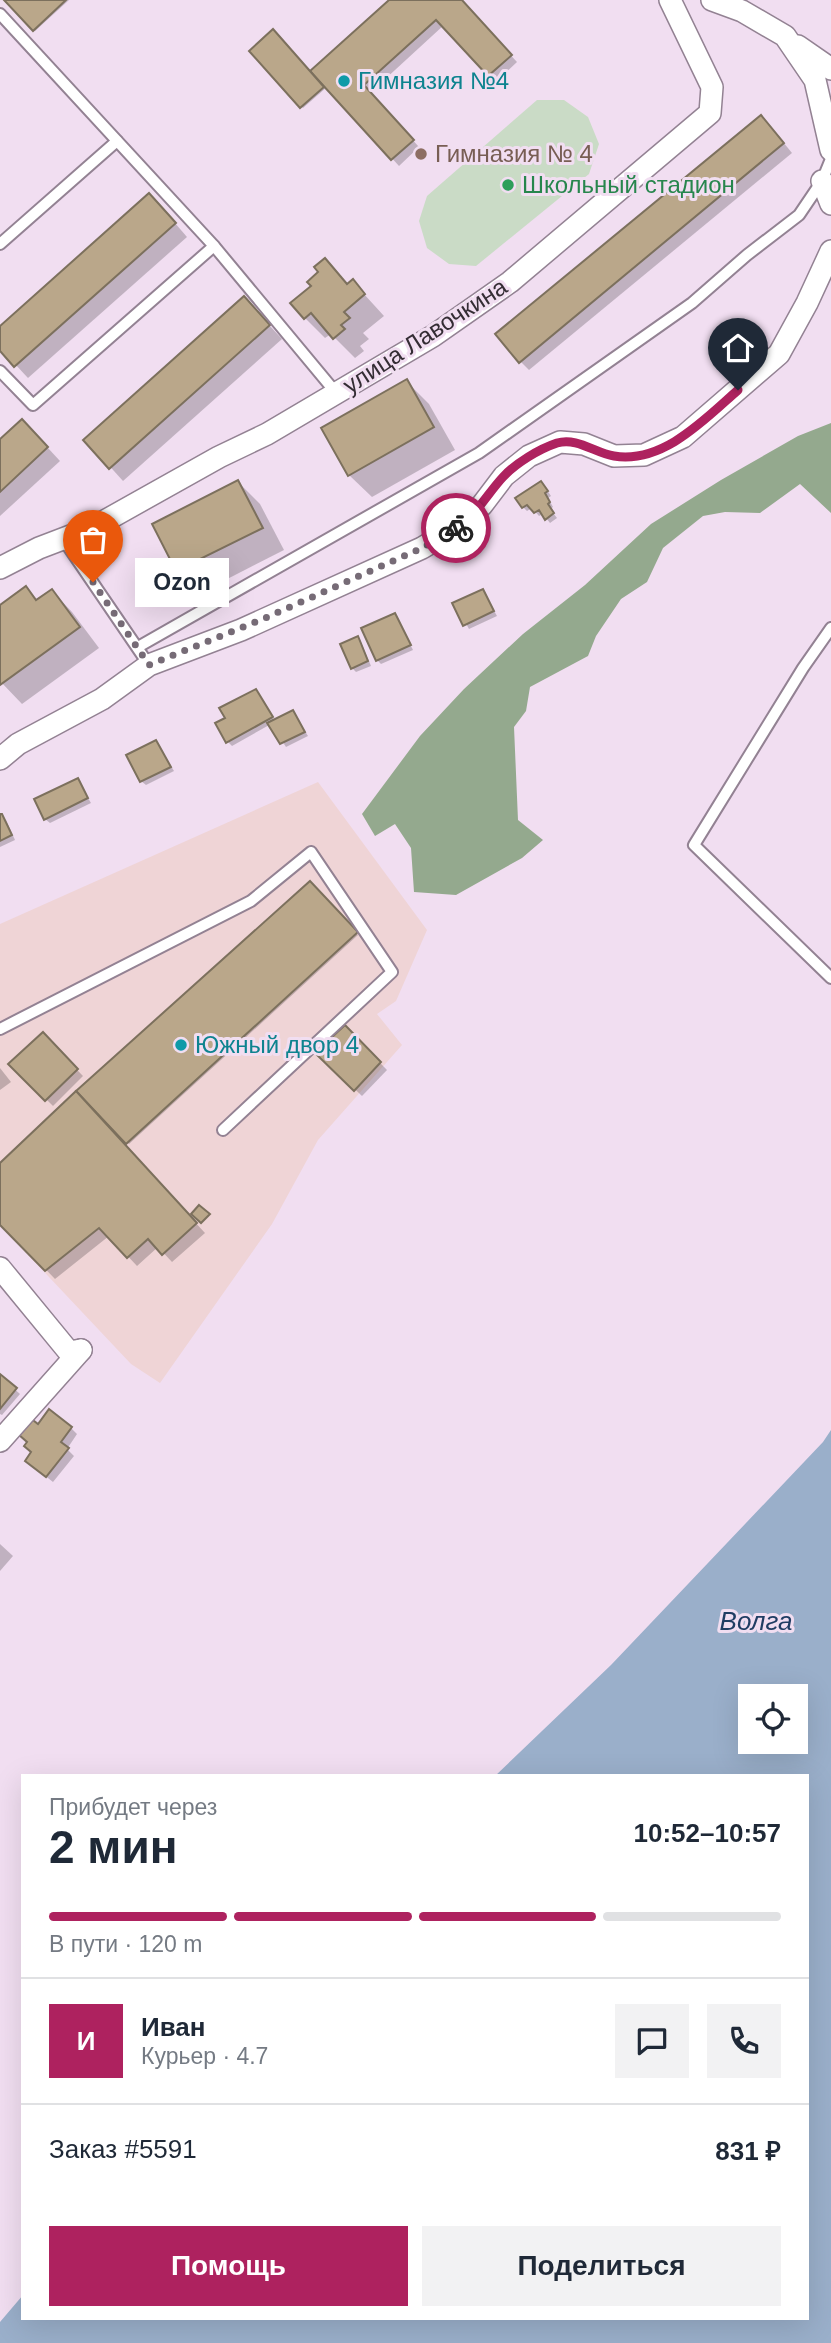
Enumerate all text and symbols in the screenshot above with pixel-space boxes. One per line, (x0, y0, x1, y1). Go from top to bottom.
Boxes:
place label: Гимназия №4 (358, 67, 509, 94)
marker: Гимназия №4 (336, 73, 352, 89)
place label: Гимназия № 4 (435, 140, 593, 167)
marker: Гимназия № 4 (413, 146, 429, 162)
place label: Школьный стадион (522, 171, 735, 198)
marker: Школьный стадион (500, 177, 516, 193)
street label: улица Лавочкина (338, 272, 512, 399)
pin (708, 318, 768, 390)
icon: home (719, 329, 757, 367)
courier (421, 493, 491, 563)
icon: bike (437, 509, 475, 547)
pin (63, 510, 123, 582)
icon: bag (74, 521, 112, 559)
callout: Ozon (135, 558, 230, 606)
text: Ozon (153, 569, 211, 595)
place label: Южный двор 4 (195, 1031, 359, 1058)
marker: Южный двор 4 (173, 1037, 189, 1053)
water label: Волга (720, 1606, 792, 1636)
map controls (738, 1684, 808, 1754)
button: locate (738, 1684, 808, 1754)
text: Прибудет через (49, 1794, 217, 1820)
text: 10:52–10:57 (634, 1818, 781, 1848)
text: 2 мин (49, 1821, 177, 1873)
text: В пути · 120 m (49, 1931, 202, 1957)
button: chat (615, 2004, 689, 2078)
button: phone (707, 2004, 781, 2078)
text: Иван (141, 2012, 206, 2042)
text: И (77, 2026, 95, 2056)
text: Курьер · 4.7 (141, 2043, 268, 2069)
text: Заказ #5591 (49, 2134, 197, 2164)
text: 831 ₽ (715, 2136, 781, 2166)
button: Помощь (49, 2226, 408, 2306)
button: Поделиться (422, 2226, 781, 2306)

